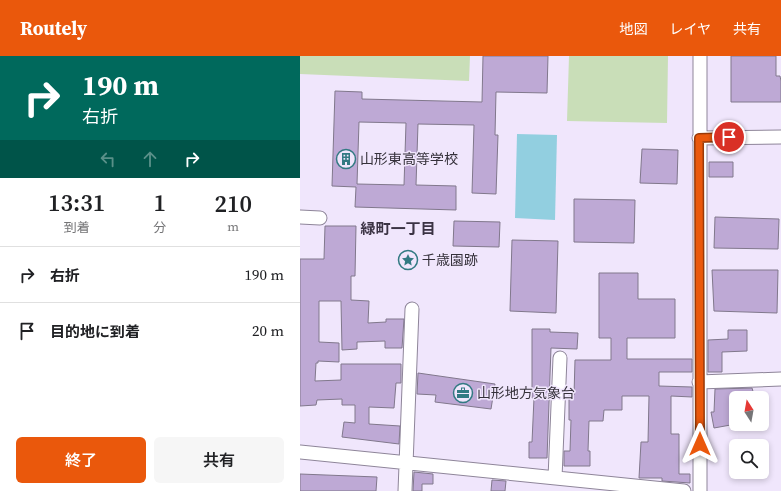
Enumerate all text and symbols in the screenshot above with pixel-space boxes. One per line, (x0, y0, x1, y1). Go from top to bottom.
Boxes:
text: Routely (20, 15, 87, 41)
text: 地図 (619, 19, 647, 39)
text: レイヤ (669, 19, 711, 39)
text: 共有 (733, 19, 761, 39)
text: 190 m (82, 66, 159, 104)
icon: right (16, 72, 68, 124)
text: 右折 (82, 104, 118, 129)
pin (712, 120, 746, 154)
icon: arrive (718, 126, 740, 148)
icon: left (97, 148, 119, 170)
icon: ahead (139, 148, 161, 170)
icon: right (181, 148, 203, 170)
building icon: 山形東高等学校 (335, 148, 357, 170)
place label: 山形東高等学校 (360, 149, 458, 169)
text: 13:31 (48, 186, 105, 219)
text: 1 (154, 186, 166, 219)
text: 210 (214, 187, 252, 220)
text: m (227, 218, 239, 235)
district label: 緑町一丁目 (360, 218, 436, 239)
text: 到着 (64, 219, 90, 236)
text: 分 (153, 219, 166, 236)
place icon: 千歳園跡 (397, 249, 419, 271)
place label: 千歳園跡 (422, 250, 478, 270)
icon: right (16, 264, 38, 286)
text: 190 m (244, 264, 284, 285)
text: 右折 (50, 265, 80, 286)
icon: arrive (16, 320, 38, 342)
text: 20 m (252, 320, 284, 341)
text: 目的地に到着 (50, 321, 140, 342)
office icon: 山形地方気象台 (452, 382, 474, 404)
place label: 山形地方気象台 (477, 383, 575, 403)
north arrow (729, 391, 769, 431)
map controls (729, 391, 769, 479)
position arrow (679, 423, 721, 465)
button: 終了 (16, 437, 146, 483)
button: 共有 (154, 437, 284, 483)
button: search (729, 439, 769, 479)

